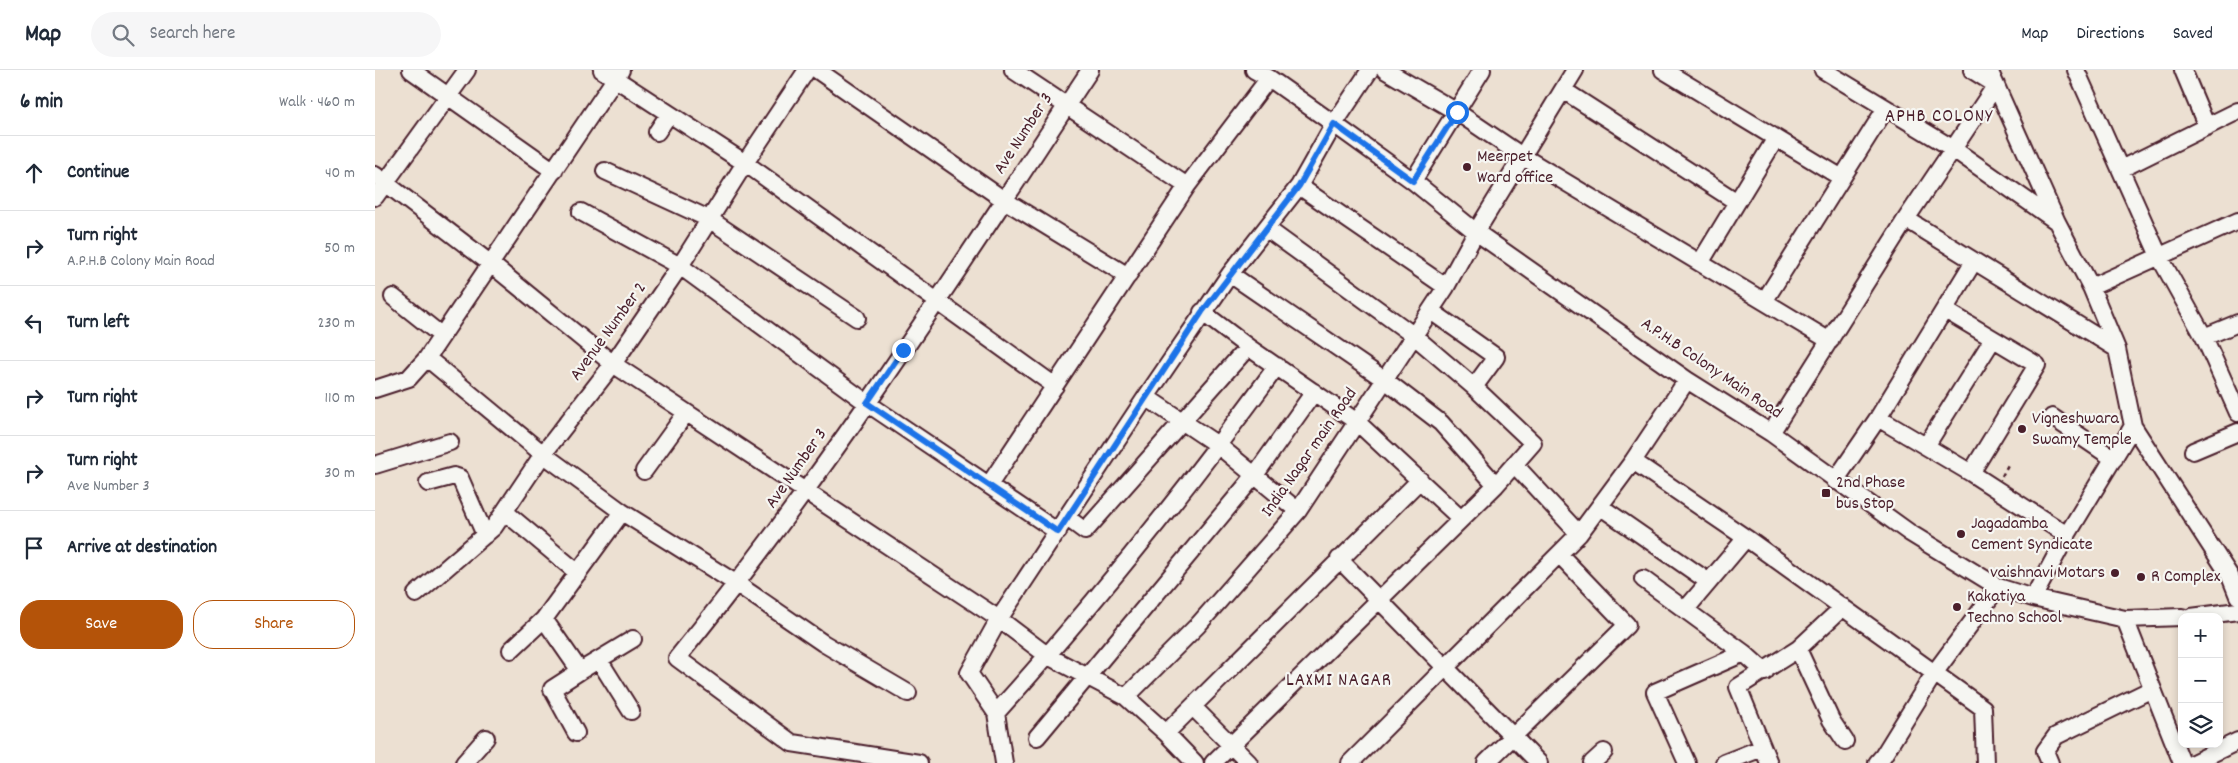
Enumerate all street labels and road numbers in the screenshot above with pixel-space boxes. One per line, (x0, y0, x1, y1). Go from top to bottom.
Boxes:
street label: Ave Number 3 (988, 88, 1060, 180)
street label: Avenue Number 2 (565, 277, 653, 387)
street label: A.P.H.B Colony Main Road (1635, 312, 1787, 426)
street label: India Nagar main Road (1256, 383, 1364, 523)
street label: Ave Number 3 (760, 424, 834, 514)

